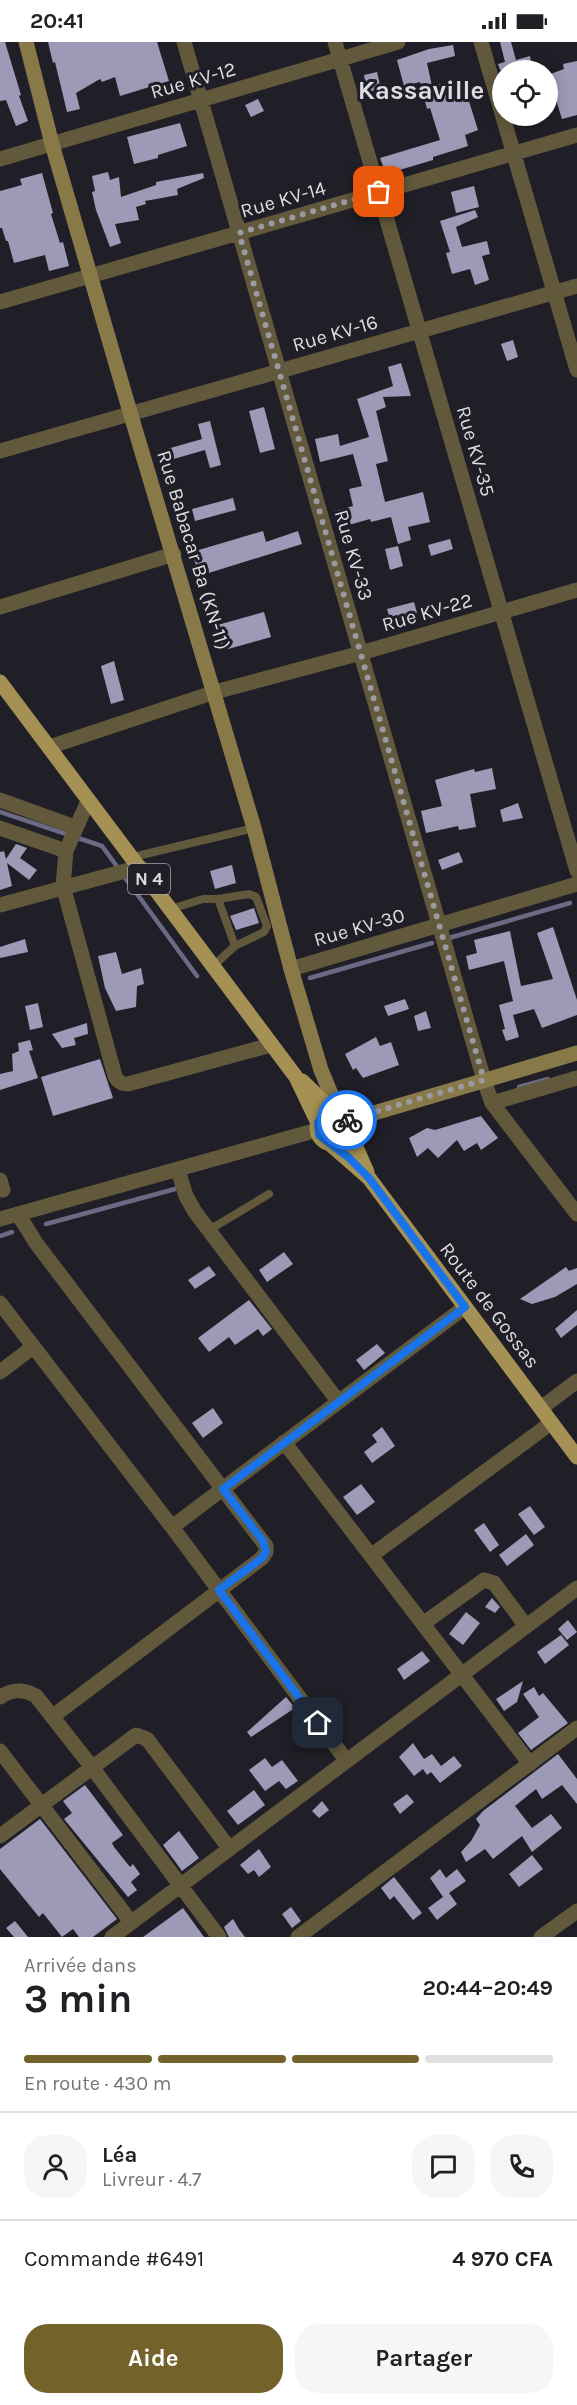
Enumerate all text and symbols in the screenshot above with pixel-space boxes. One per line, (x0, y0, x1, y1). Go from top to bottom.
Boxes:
text: 20:41 (30, 8, 84, 34)
street label: Rue KV-12 (148, 57, 239, 104)
map controls (492, 60, 558, 126)
button: locate (492, 60, 558, 126)
district label: Kassaville (358, 75, 484, 106)
pin (353, 166, 404, 217)
icon: bag (362, 175, 395, 208)
street label: Rue KV-14 (238, 176, 328, 223)
street label: Rue KV-16 (290, 310, 381, 357)
street label: Rue KV-35 (452, 403, 499, 499)
street label: Rue Babacar Ba (KN-11) (152, 448, 235, 653)
street label: Rue KV-33 (330, 507, 377, 603)
street label: Rue KV-22 (379, 589, 475, 636)
road number: N 4 (128, 864, 170, 894)
street label: Rue KV-30 (311, 904, 407, 951)
courier (317, 1090, 377, 1150)
icon: bike (331, 1104, 364, 1137)
street label: Route de Gossas (435, 1238, 544, 1373)
pin (292, 1697, 343, 1748)
icon: home (301, 1706, 334, 1739)
text: Arrivée dans (24, 1954, 137, 1977)
text: 20:44–20:49 (422, 1975, 553, 2001)
text: 3 min (24, 1976, 132, 2022)
text: En route · 430 m (24, 2072, 172, 2095)
button: person (24, 2135, 87, 2198)
button: chat (412, 2135, 475, 2198)
button: phone (490, 2135, 553, 2198)
text: Léa (102, 2142, 137, 2168)
text: Livreur · 4.7 (102, 2168, 201, 2191)
text: Commande #6491 (24, 2246, 204, 2272)
text: 4 970 CFA (452, 2246, 553, 2272)
button: Aide (24, 2324, 283, 2393)
button: Partager (295, 2324, 553, 2393)

